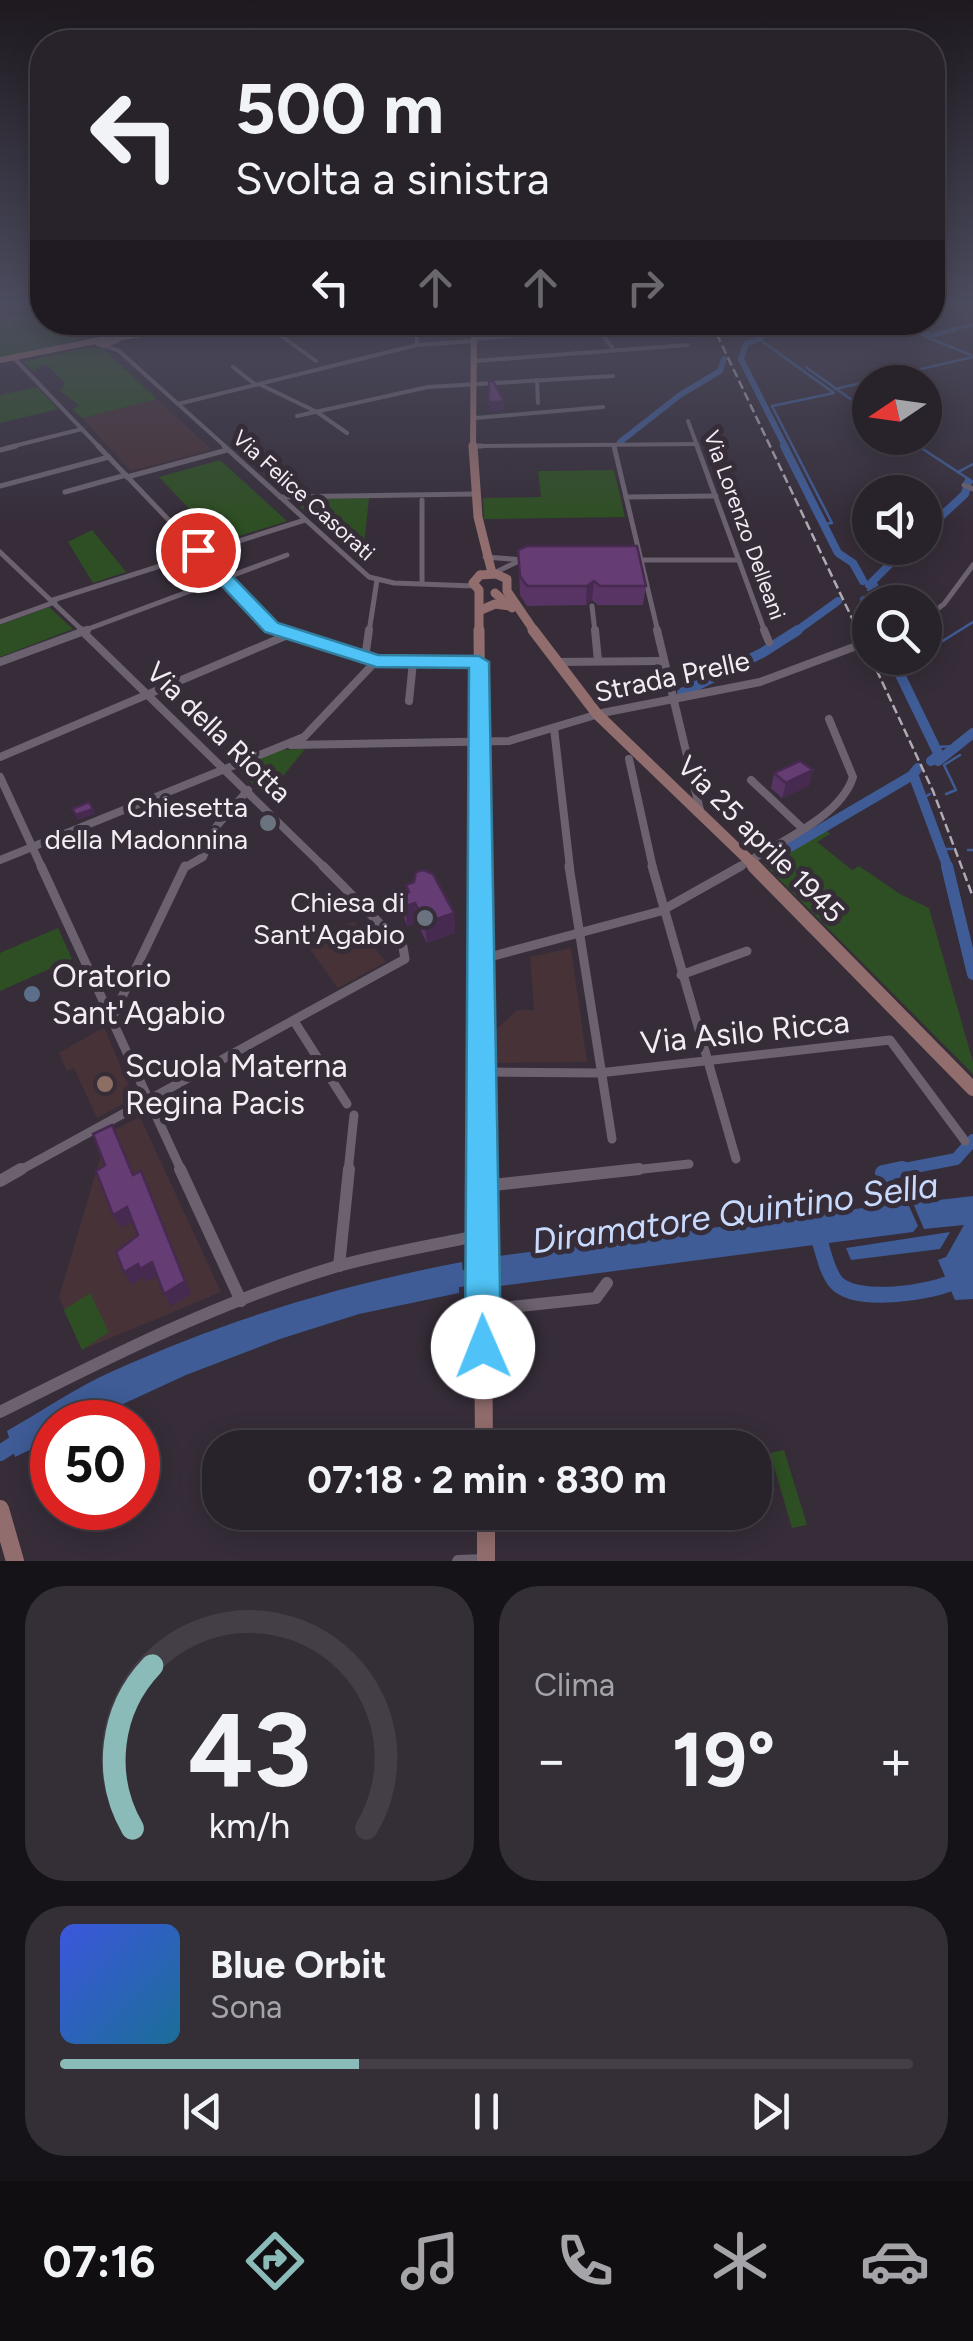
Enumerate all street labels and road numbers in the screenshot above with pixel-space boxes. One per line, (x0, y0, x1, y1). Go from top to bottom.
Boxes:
street label: Via Felice Casorati (227, 424, 380, 566)
street label: Via Lorenzo Delleani (698, 427, 791, 623)
street label: Strada Prelle (591, 643, 753, 709)
street label: Via della Riotta (140, 654, 298, 810)
street label: Via 25 aprile 1945 (671, 749, 851, 929)
street label: Via Asilo Ricca (639, 1002, 851, 1062)

